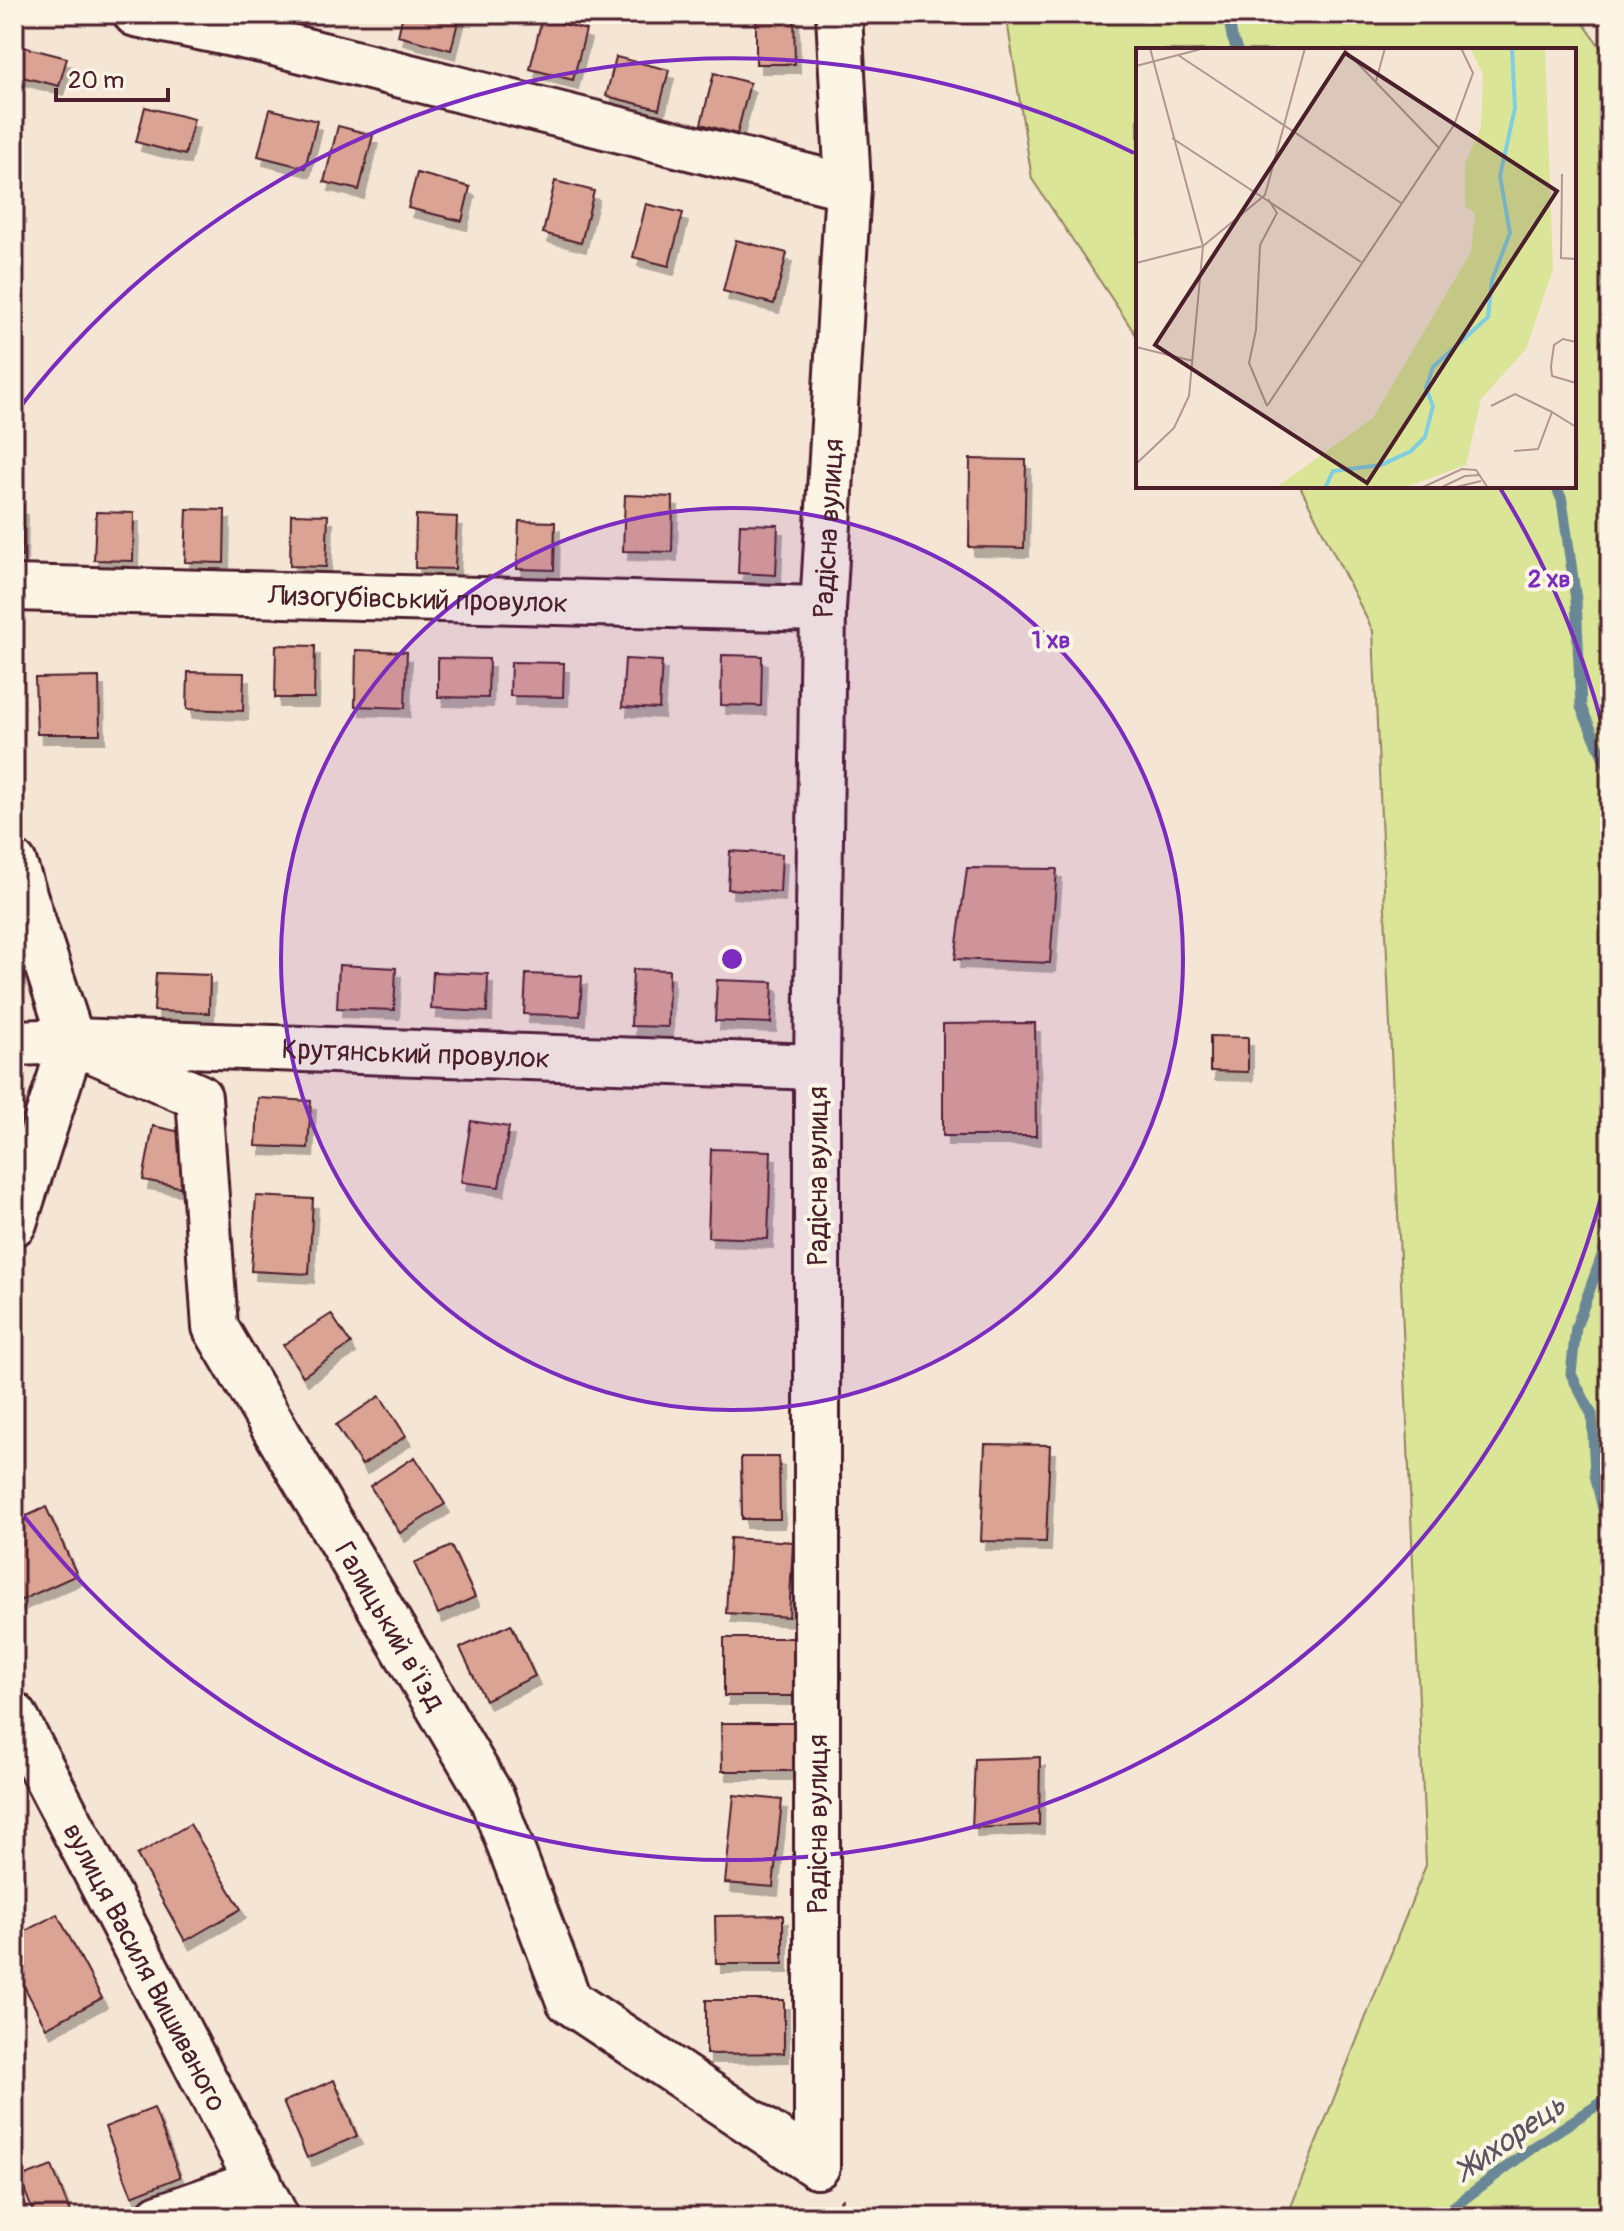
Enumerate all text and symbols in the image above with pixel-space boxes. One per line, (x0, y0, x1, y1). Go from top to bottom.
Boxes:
inset map (1136, 48, 1576, 488)
scale bar (56, 52, 168, 102)
text: 20 m (68, 66, 124, 95)
street label: Радісна вулиця (807, 438, 852, 618)
text: 2 хв (1528, 565, 1570, 594)
street label: Лизогубівський провулок (266, 579, 568, 621)
text: 1 хв (1032, 626, 1070, 655)
centre of rings (718, 945, 746, 973)
street label: Крутянський провулок (281, 1032, 551, 1077)
street label: Радісна вулиця (801, 1086, 836, 1266)
street label: Галицький в'їзд (326, 1536, 453, 1717)
street label: Радісна вулиця (801, 1734, 836, 1914)
street label: вулиця Василя Вишиваного (54, 1817, 234, 2118)
water label: Жихорець (1447, 2087, 1573, 2190)

